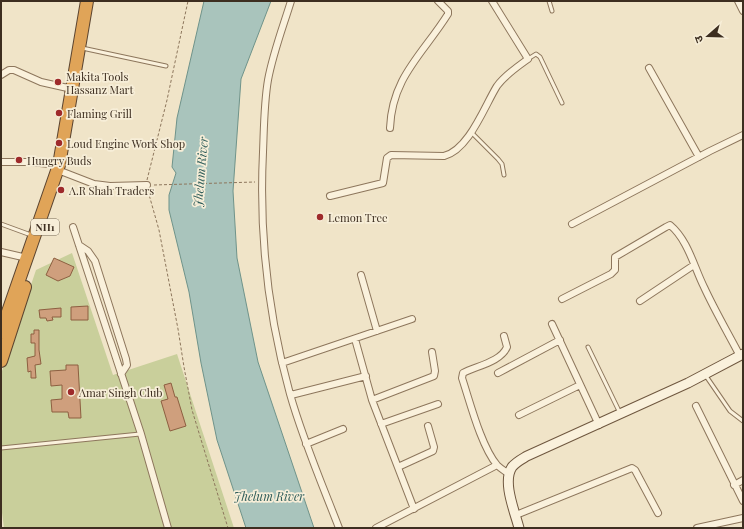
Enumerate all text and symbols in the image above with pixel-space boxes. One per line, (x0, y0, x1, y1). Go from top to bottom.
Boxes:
north arrow (688, 16, 728, 56)
text: उ (690, 33, 706, 45)
place label: Makita Tools Hassanz Mart (66, 69, 134, 97)
marker: Makita Tools Hassanz Mart (53, 77, 63, 87)
place label: Flaming Grill (67, 106, 132, 121)
marker: Flaming Grill (54, 108, 64, 118)
water label: Jhelum River (189, 135, 211, 208)
place label: Loud Engine Work Shop (67, 136, 185, 151)
marker: Loud Engine Work Shop (54, 138, 64, 148)
place label: Hungry Buds (27, 153, 91, 168)
marker: Hungry Buds (14, 155, 24, 165)
place label: A.R Shah Traders (68, 183, 154, 198)
marker: A.R Shah Traders (56, 185, 66, 195)
place label: Lemon Tree (328, 210, 388, 225)
marker: Lemon Tree (315, 212, 325, 222)
road number: NH1 (31, 219, 59, 235)
place label: Amar Singh Club (78, 385, 163, 400)
marker: Amar Singh Club (66, 387, 76, 397)
water label: Jhelum River (234, 488, 305, 504)

